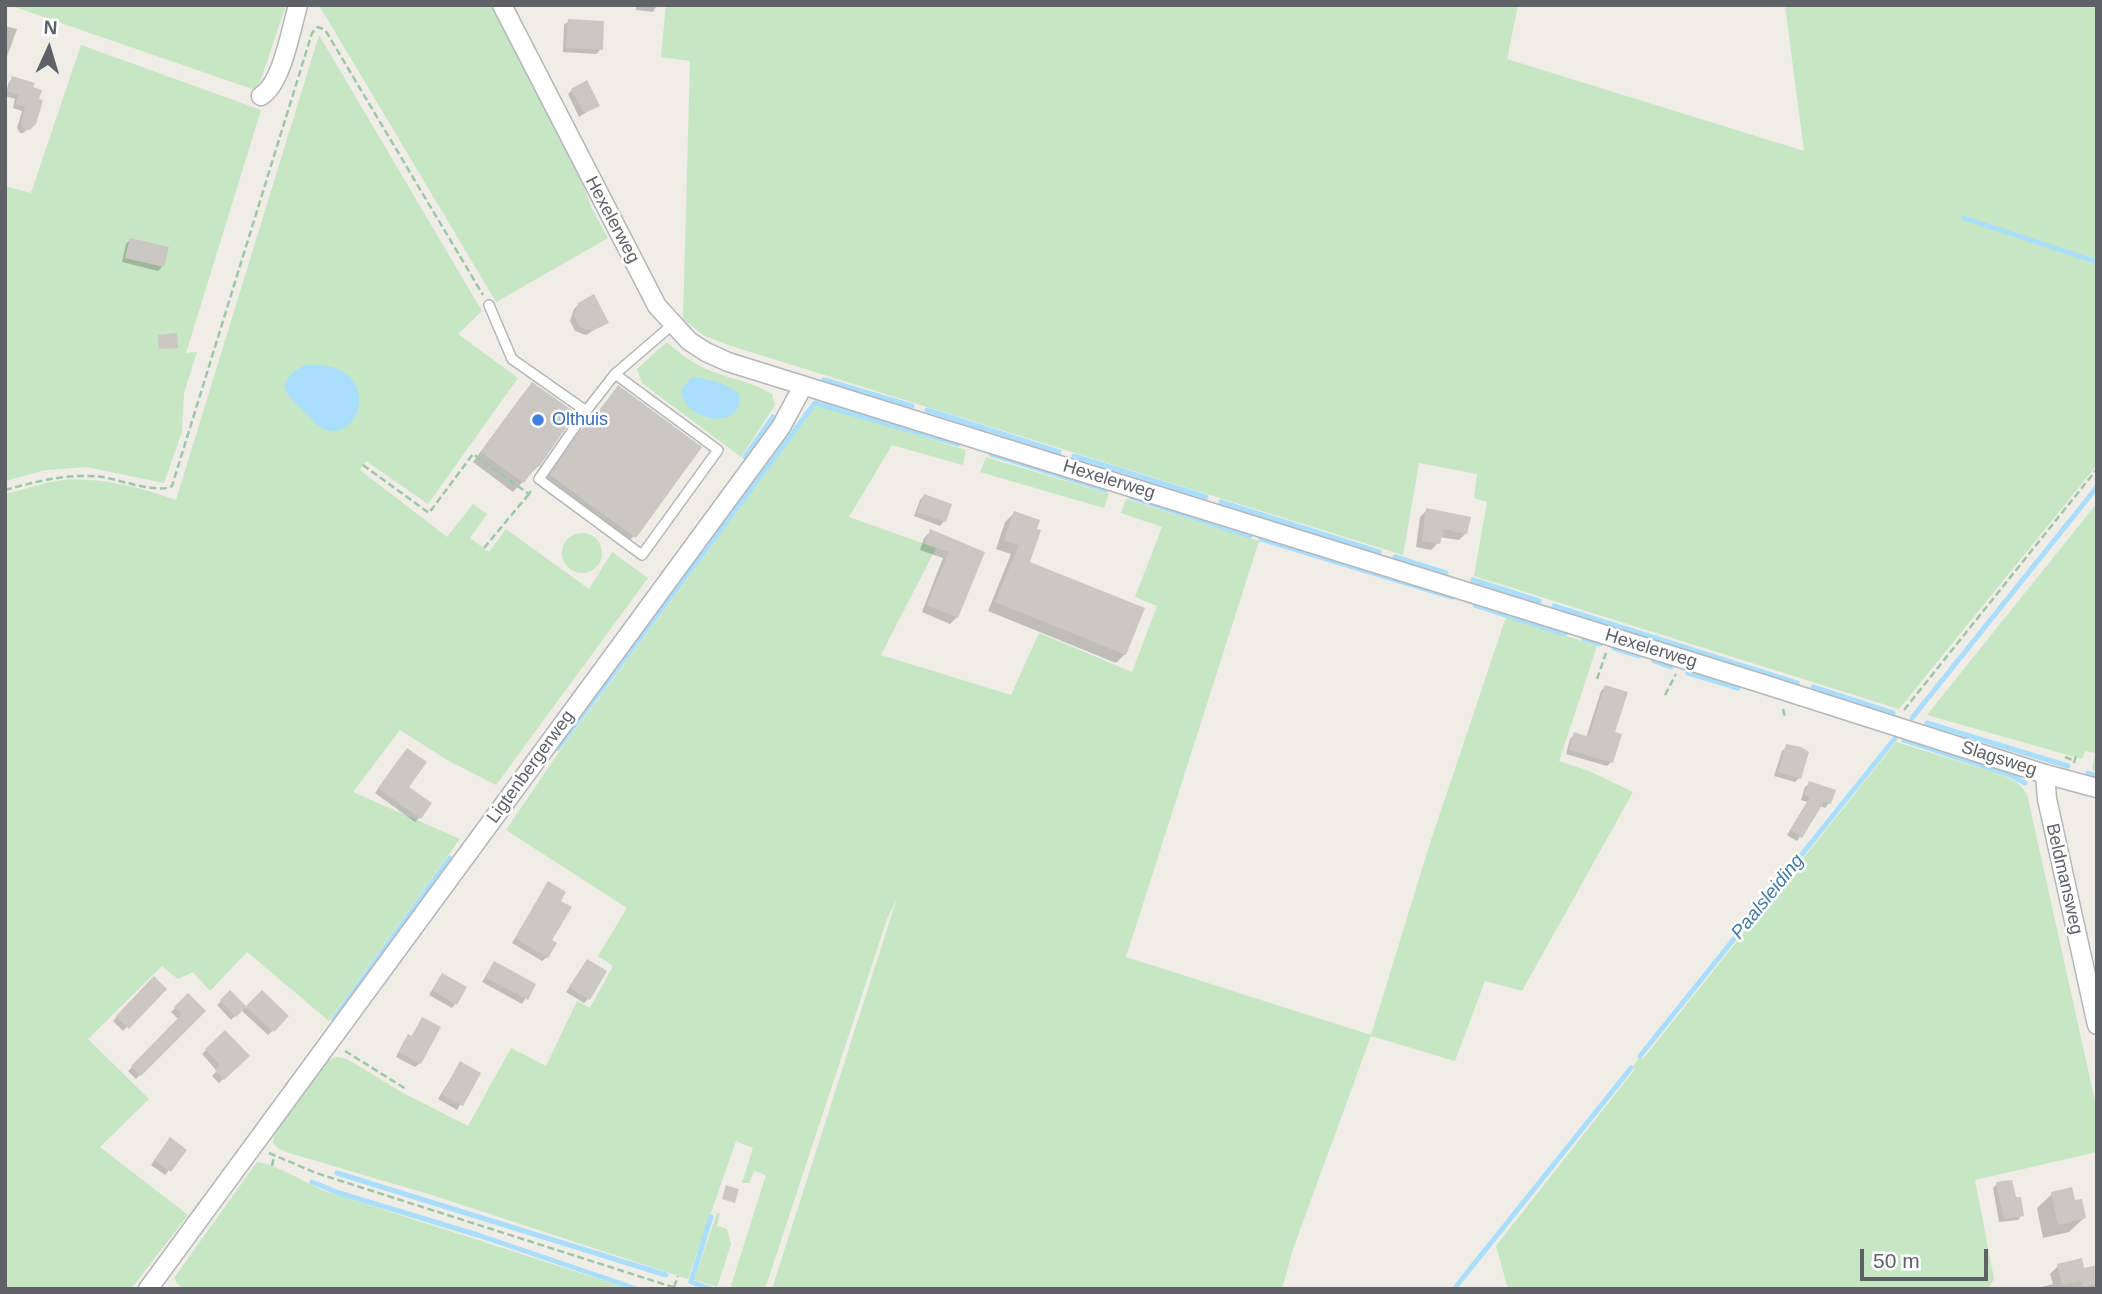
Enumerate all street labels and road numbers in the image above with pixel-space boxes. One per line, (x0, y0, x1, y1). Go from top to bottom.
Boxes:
street label: Hexelerweg (580, 173, 644, 267)
street label: Hexelerweg (1060, 456, 1158, 504)
street label: Hexelerweg (1602, 625, 1700, 673)
street label: Ligtenbergerweg (483, 706, 579, 828)
street label: Slagsweg (1959, 737, 2039, 781)
street label: Beldmansweg (2041, 821, 2087, 937)

